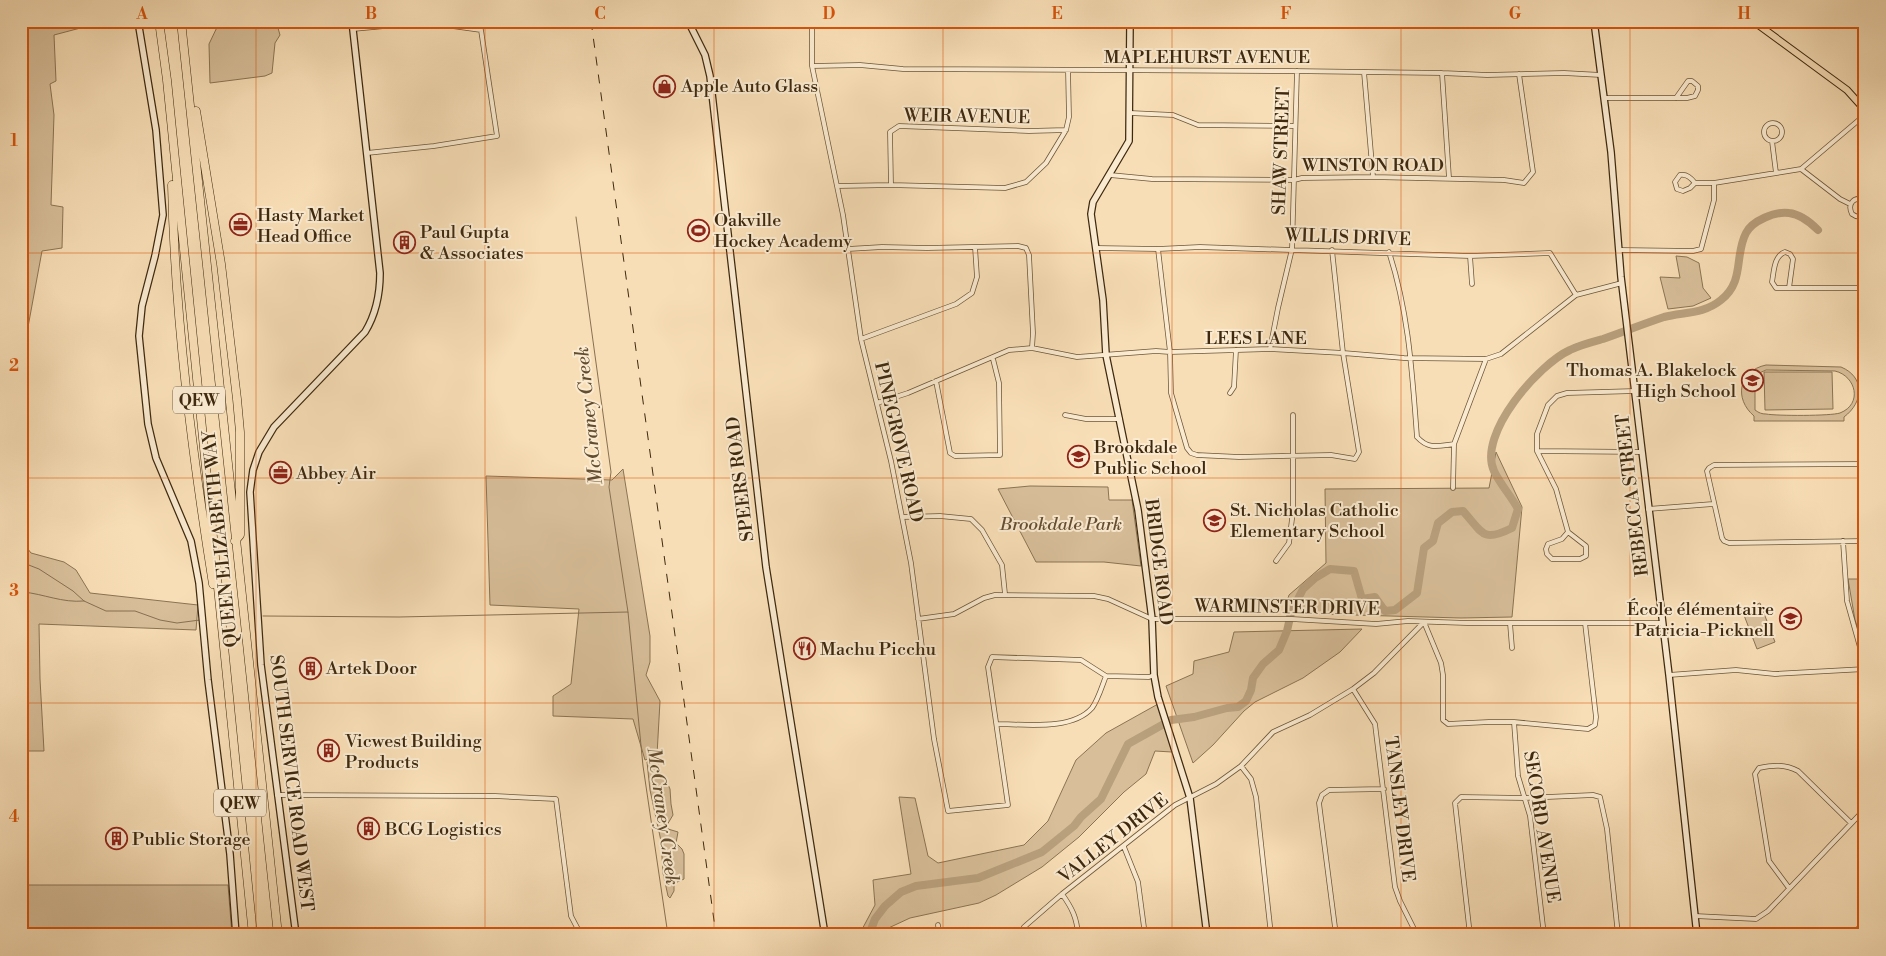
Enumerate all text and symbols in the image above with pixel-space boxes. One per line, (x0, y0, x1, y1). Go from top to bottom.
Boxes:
text: A (135, 4, 148, 24)
text: B (365, 4, 377, 24)
text: C (594, 4, 606, 24)
text: D (823, 4, 836, 24)
text: E (1051, 4, 1063, 24)
text: F (1280, 4, 1292, 24)
text: G (1509, 4, 1522, 24)
text: H (1737, 4, 1751, 24)
street label: MAPLEHURST AVENUE (1104, 46, 1310, 69)
shop icon: Apple Auto Glass (653, 74, 677, 98)
place label: Apple Auto Glass (680, 75, 818, 98)
street label: SHAW STREET (1268, 86, 1295, 215)
street label: WEIR AVENUE (903, 104, 1030, 129)
text: 1 (10, 131, 18, 151)
street label: WINSTON ROAD (1301, 154, 1444, 177)
place label: Hasty Market Head Office (257, 204, 365, 248)
place label: Oakville Hockey Academy (714, 209, 852, 253)
office icon: Hasty Market Head Office (229, 213, 253, 237)
sports icon: Oakville Hockey Academy (686, 218, 710, 242)
place label: Paul Gupta & Associates (420, 221, 524, 265)
street label: WILLIS DRIVE (1283, 224, 1412, 251)
building icon: Paul Gupta & Associates (392, 230, 416, 254)
street label: LEES LANE (1205, 327, 1307, 350)
water label: McCraney Creek (570, 345, 608, 486)
text: 2 (9, 356, 19, 376)
place label: Thomas A. Blakelock High School (1566, 359, 1738, 403)
street label: PINEGROVE ROAD (869, 360, 928, 525)
school or university icon: Thomas A. Blakelock High School (1740, 368, 1764, 392)
road number: QEW (173, 386, 225, 414)
street label: REBECCA STREET (1611, 412, 1654, 578)
street label: SPEERS ROAD (721, 415, 760, 543)
street label: QUEEN ELIZABETH WAY (198, 428, 243, 649)
place label: Brookdale Public School (1093, 436, 1207, 480)
school or university icon: Brookdale Public School (1066, 445, 1090, 469)
office icon: Abbey Air (268, 461, 292, 485)
place label: Abbey Air (295, 462, 376, 485)
street label: BRIDGE ROAD (1139, 497, 1178, 627)
place label: St. Nicholas Catholic Elementary School (1230, 499, 1399, 543)
school or university icon: St. Nicholas Catholic Elementary School (1202, 508, 1226, 532)
park label: Brookdale Park (999, 513, 1122, 536)
text: 3 (9, 581, 19, 601)
street label: WARMINSTER DRIVE (1193, 594, 1380, 621)
place label: École élémentaire Patricia-Picknell (1627, 598, 1775, 642)
school or university icon: École élémentaire Patricia-Picknell (1778, 607, 1802, 631)
restaurant icon: Machu Picchu (792, 637, 816, 661)
place label: Machu Picchu (820, 638, 937, 661)
street label: SOUTH SERVICE ROAD WEST (264, 654, 319, 913)
building icon: Artek Door (298, 656, 322, 680)
place label: Artek Door (325, 657, 417, 680)
place label: Vicwest Building Products (344, 730, 482, 774)
street label: TANSLEY DRIVE (1379, 735, 1420, 883)
building icon: Vicwest Building Products (317, 739, 341, 763)
water label: McCraney Creek (641, 746, 685, 887)
street label: SECORD AVENUE (1518, 749, 1565, 905)
street label: VALLEY DRIVE (1053, 788, 1173, 889)
road number: QEW (214, 790, 266, 816)
text: 4 (9, 807, 20, 827)
building icon: BCG Logistics (357, 817, 381, 841)
place label: BCG Logistics (384, 818, 502, 841)
building icon: Public Storage (104, 827, 128, 851)
place label: Public Storage (132, 828, 251, 851)

